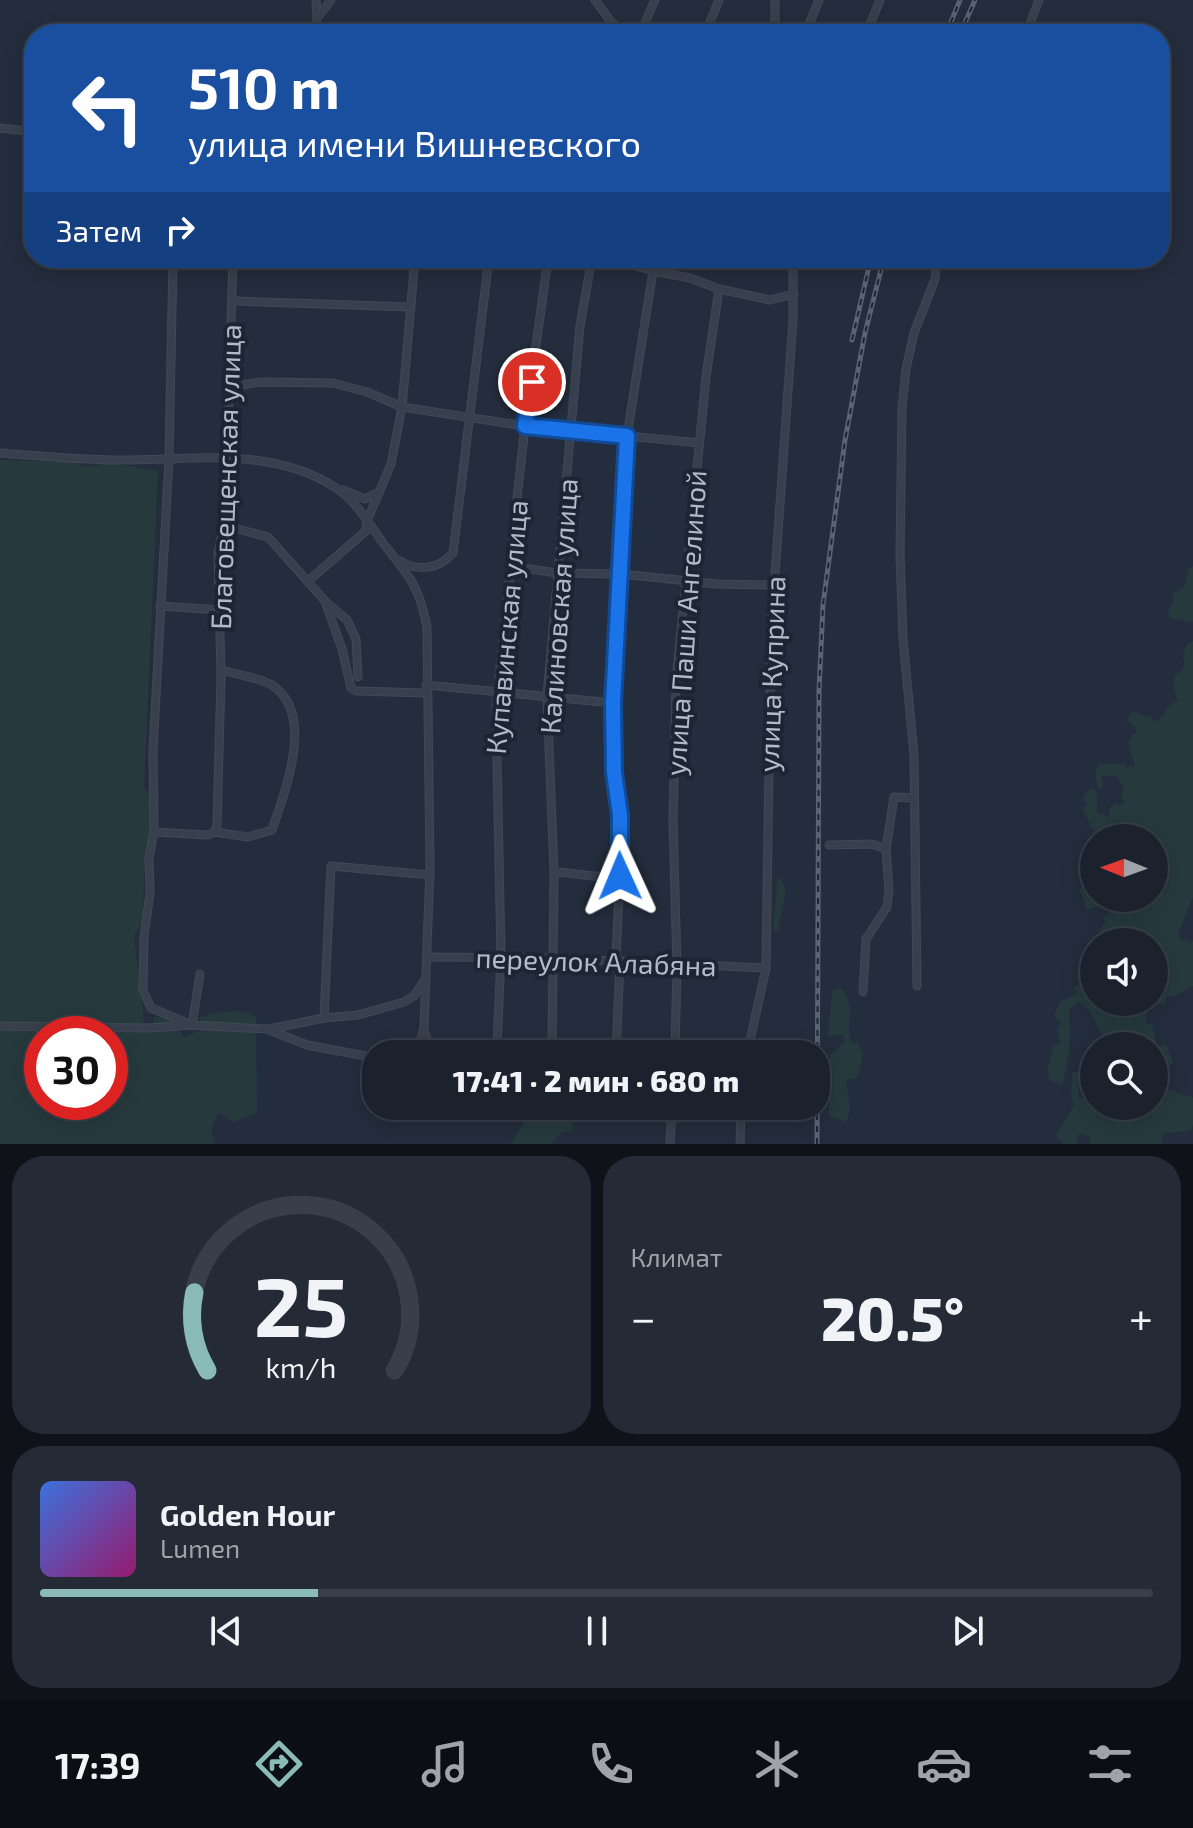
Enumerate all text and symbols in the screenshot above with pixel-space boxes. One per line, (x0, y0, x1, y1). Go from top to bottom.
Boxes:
text: 510 m (188, 53, 340, 120)
icon: left (56, 56, 160, 160)
text: улица имени Вишневского (188, 121, 641, 164)
icon: right (158, 208, 202, 252)
text: Затем (56, 212, 142, 248)
street label: Благовещенская улица (203, 324, 247, 630)
pin (498, 348, 566, 416)
icon: arrive (510, 360, 554, 404)
street label: улица Паши Ангелиной (657, 469, 713, 777)
street label: Калиновская улица (532, 477, 584, 735)
street label: Купавинская улица (478, 498, 534, 755)
street label: улица Куприна (751, 575, 791, 773)
north arrow (1080, 824, 1168, 912)
map controls (1080, 824, 1168, 1120)
position arrow (578, 834, 662, 918)
button: sound (1080, 928, 1168, 1016)
street label: переулок Алабяна (475, 940, 717, 982)
speed limit sign: 30 (24, 1016, 128, 1120)
button: search (1080, 1032, 1168, 1120)
text: 17:41 · 2 мин · 680 m (453, 1062, 739, 1098)
text: Климат (631, 1241, 723, 1272)
text: 25 (254, 1254, 348, 1354)
text: 20.5° (821, 1281, 964, 1353)
text: − (631, 1290, 656, 1343)
text: + (1129, 1290, 1153, 1343)
text: km/h (266, 1349, 337, 1384)
text: Golden Hour (160, 1496, 335, 1532)
text: Lumen (160, 1532, 240, 1563)
icon: previous (204, 1609, 248, 1653)
icon: pause (575, 1609, 619, 1653)
icon: next (946, 1609, 990, 1653)
icon: directions (251, 1736, 307, 1792)
icon: music (417, 1736, 473, 1792)
icon: phone (583, 1736, 639, 1792)
icon: climate (749, 1736, 805, 1792)
icon: car (916, 1736, 972, 1792)
icon: filters (1082, 1736, 1138, 1792)
text: 17:39 (55, 1743, 141, 1786)

